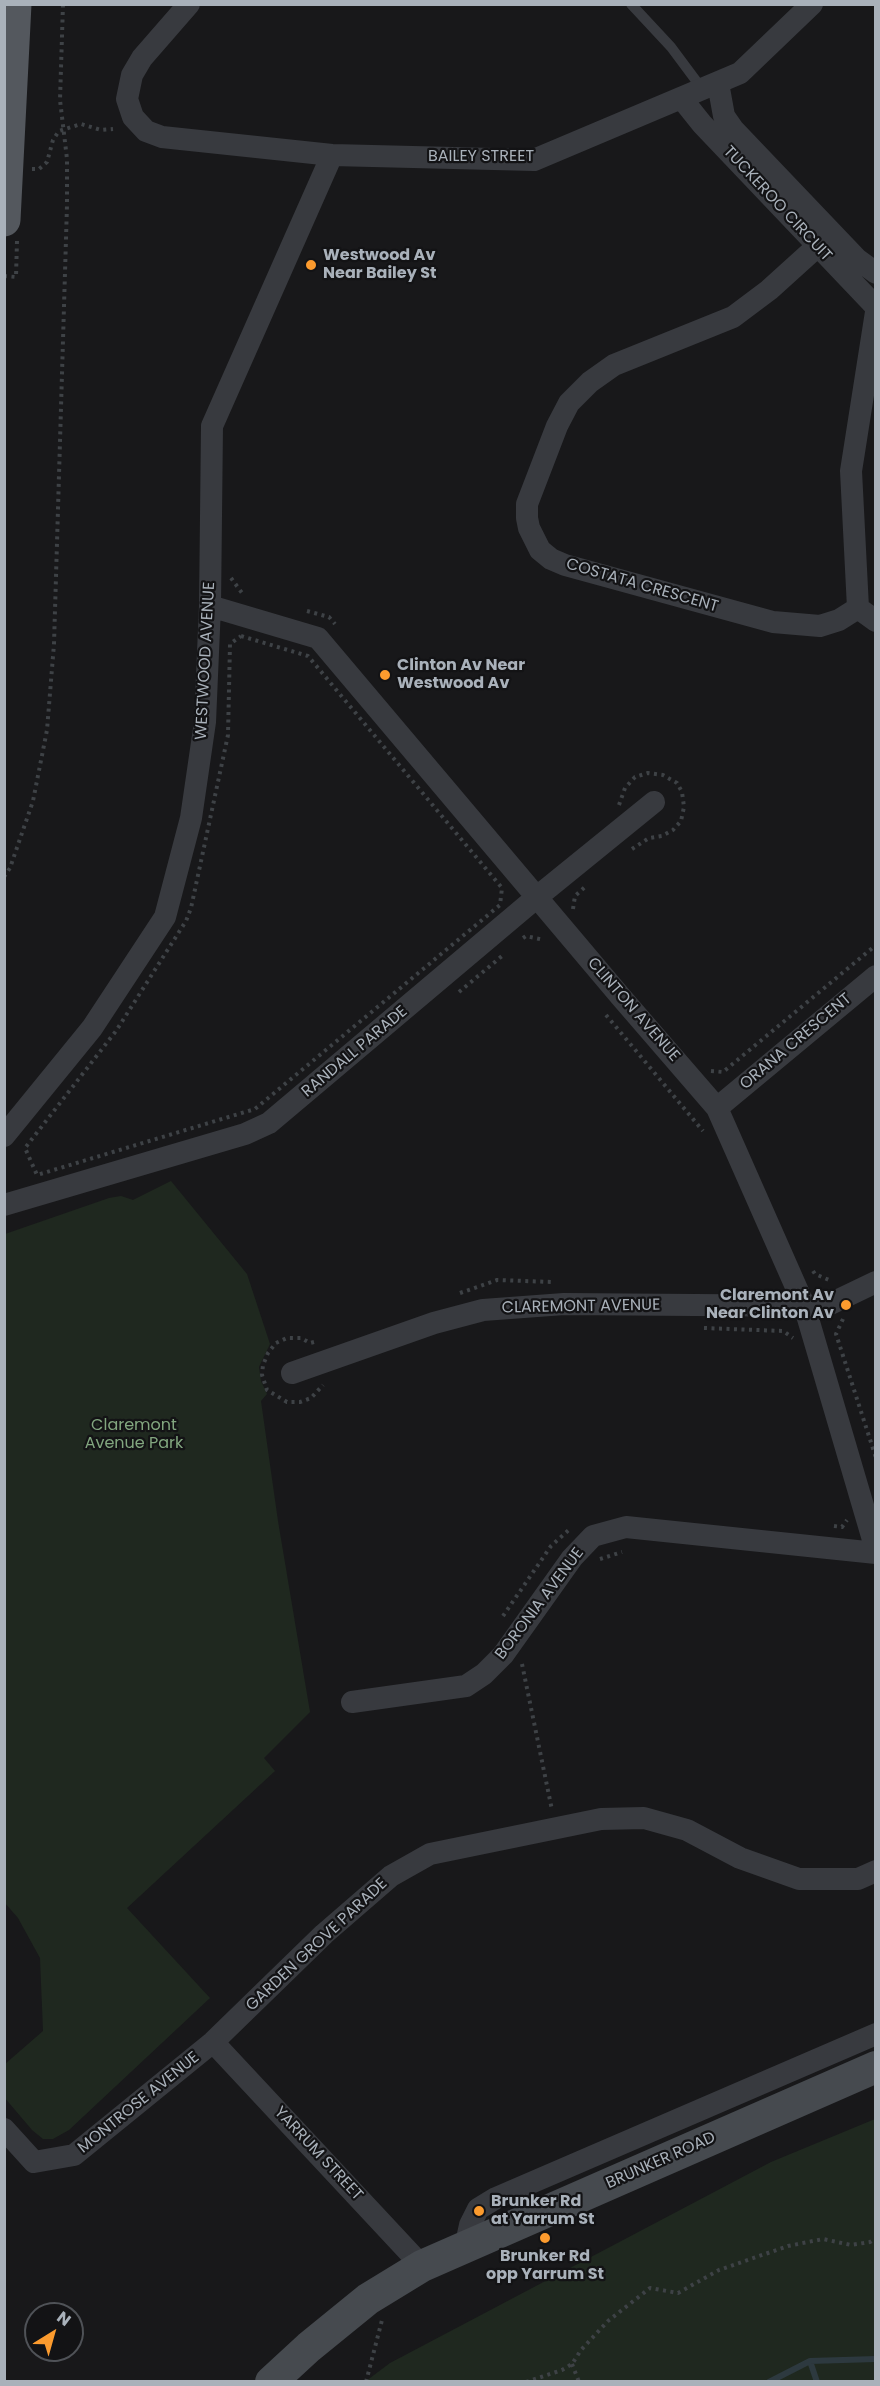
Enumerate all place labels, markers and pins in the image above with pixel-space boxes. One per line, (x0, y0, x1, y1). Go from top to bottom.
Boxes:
place label: Westwood Av Near Bailey St (323, 246, 437, 284)
marker: Westwood Av Near Bailey St (304, 258, 318, 272)
place label: Clinton Av Near Westwood Av (397, 656, 525, 694)
marker: Clinton Av Near Westwood Av (378, 668, 392, 682)
place label: Claremont Av Near Clinton Av (706, 1286, 834, 1324)
marker: Claremont Av Near Clinton Av (839, 1298, 853, 1312)
place label: Brunker Rd at Yarrum St (491, 2192, 595, 2230)
marker: Brunker Rd at Yarrum St (472, 2204, 486, 2218)
marker: Brunker Rd opp Yarrum St (538, 2231, 552, 2245)
place label: Brunker Rd opp Yarrum St (486, 2247, 604, 2285)

